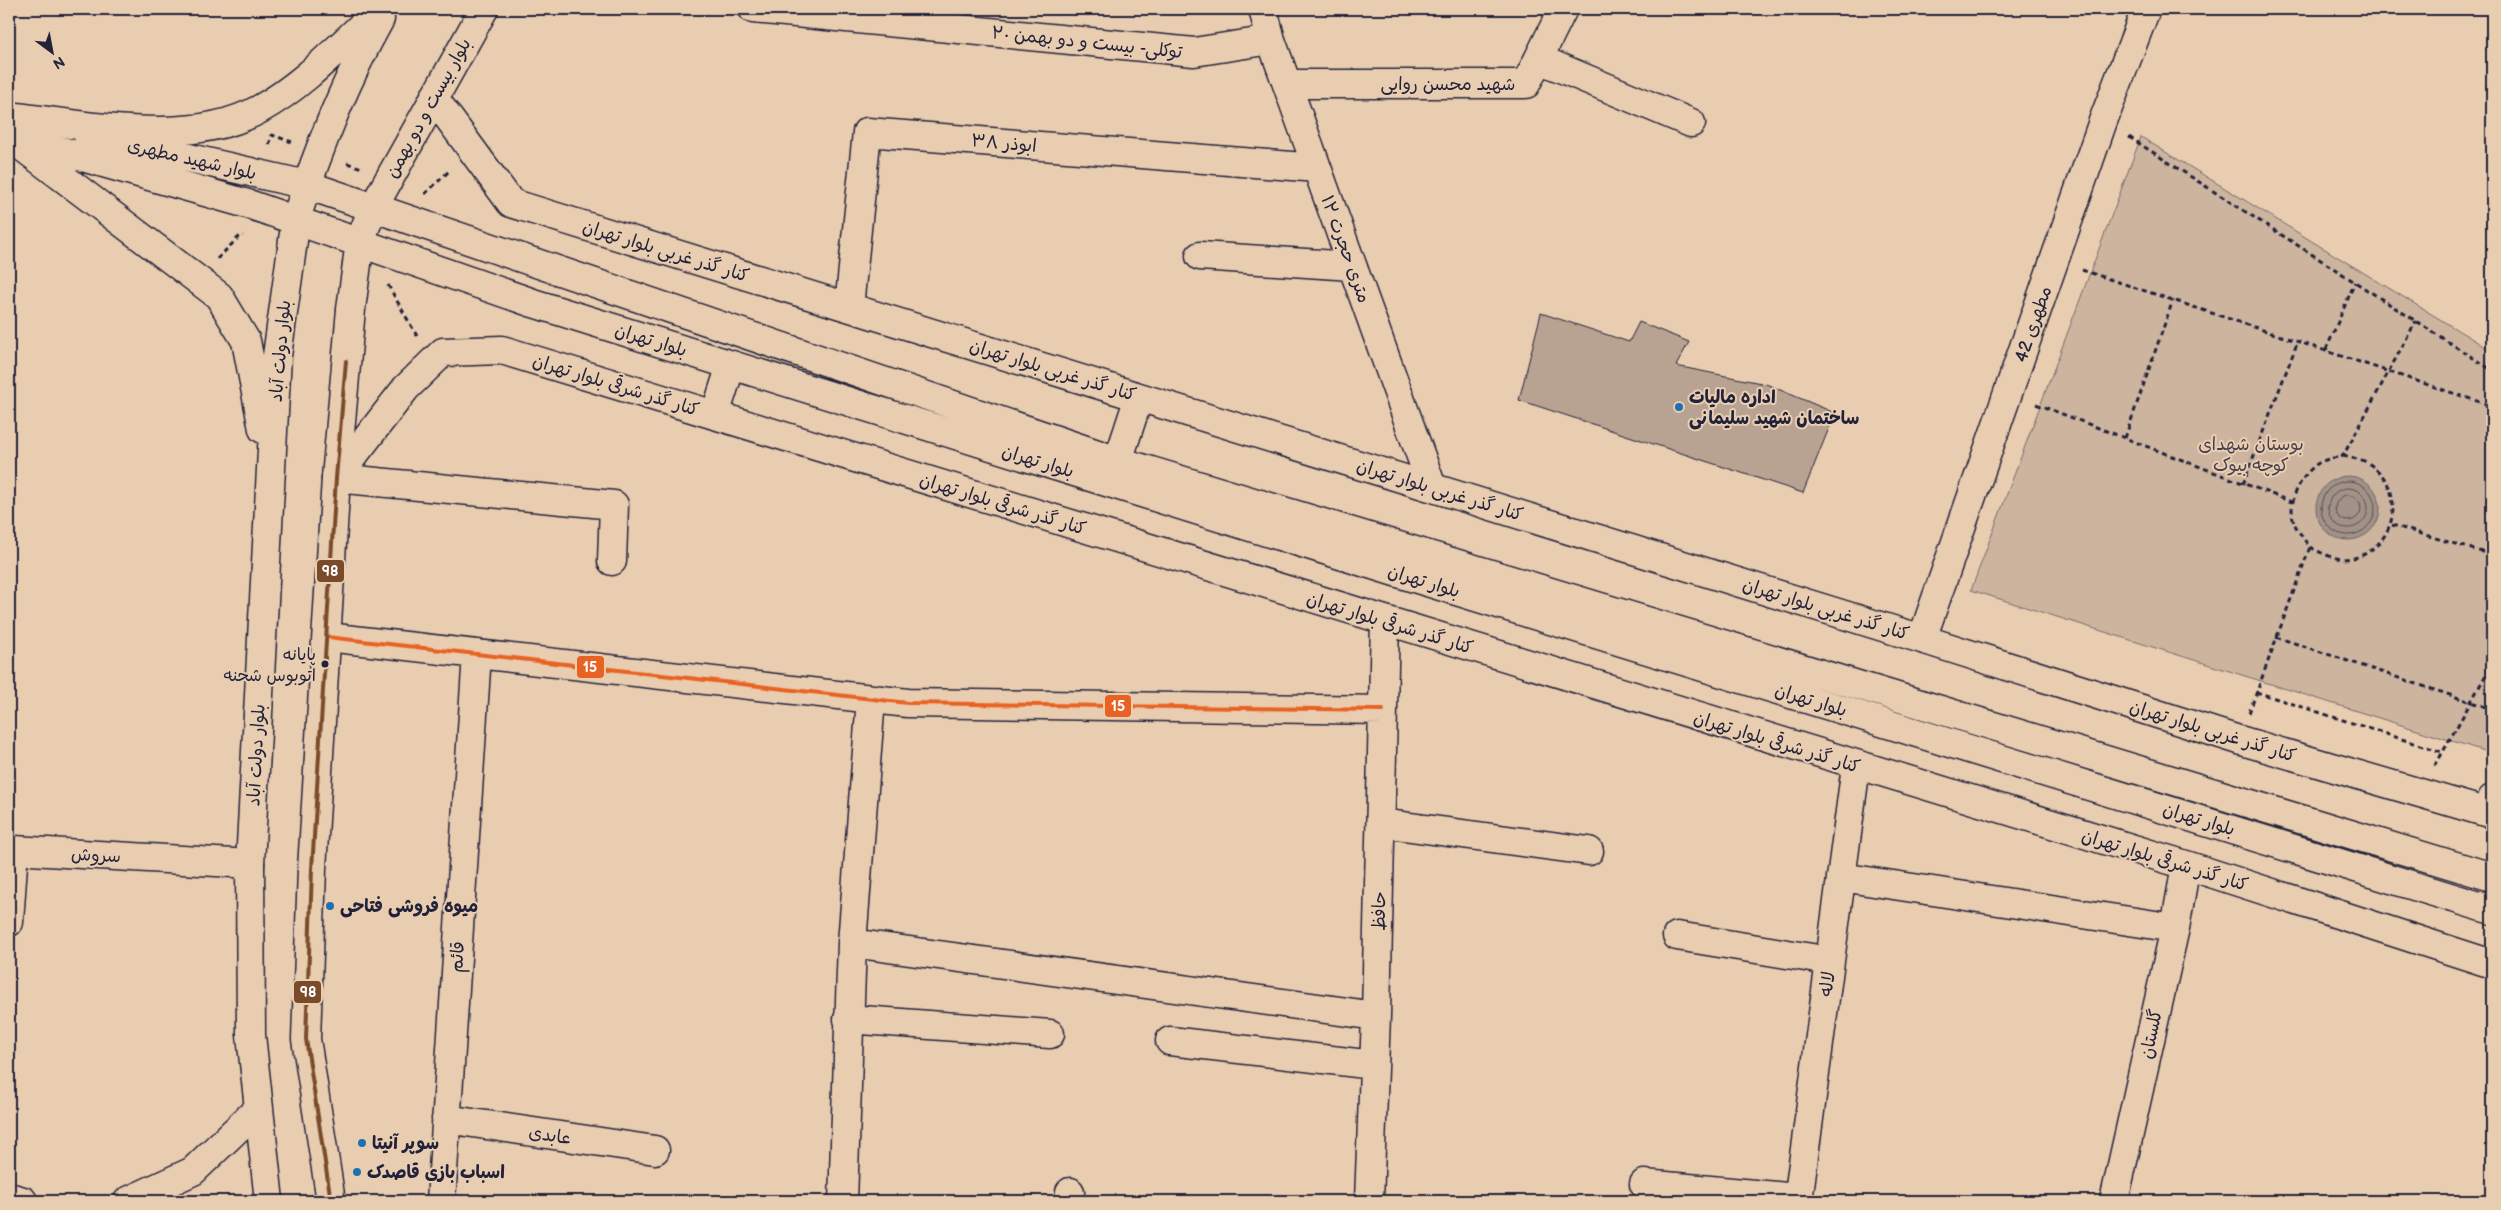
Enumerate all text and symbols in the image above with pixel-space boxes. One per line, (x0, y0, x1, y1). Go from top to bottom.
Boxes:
street label: توکلی- بیست و دو بهمن ۲۰ (991, 22, 1184, 63)
north arrow (28, 28, 78, 78)
street label: بلوار بیست و دو بهمن (381, 35, 476, 182)
text: N (50, 53, 68, 73)
street label: شهید محسن روایی (1381, 74, 1515, 95)
street label: ۳۸ ابوذر (970, 130, 1038, 157)
street label: بلوار شهید مطهری (125, 134, 258, 185)
street label: ۱۲ متری حجرت (1316, 193, 1375, 306)
street label: کنار گذر غربی بلوار تهران (580, 216, 752, 287)
street label: مطهری 42 (2011, 283, 2056, 365)
street label: بلوار دولت آباد (266, 299, 295, 403)
street label: بلوار تهران (612, 320, 689, 361)
street label: کنار گذر غربی بلوار تهران (967, 335, 1139, 406)
street label: کنار گذر شرقی بلوار تهران (530, 348, 702, 421)
place label: اداره مالیات ساختمان شهید سلیمانی (1689, 387, 1859, 430)
marker: اداره مالیات ساختمان شهید سلیمانی (1673, 401, 1685, 413)
park label: بوستان شهدای کوچه بیوک (2198, 434, 2304, 477)
street label: بلوار تهران (999, 441, 1076, 482)
street label: کنار گذر غربی بلوار تهران (1354, 455, 1526, 526)
street label: کنار گذر شرقی بلوار تهران (917, 467, 1089, 540)
line badge: 98 (316, 559, 345, 583)
street label: بلوار تهران (1385, 561, 1462, 602)
text: 98 (322, 563, 338, 580)
street label: کنار گذر غربی بلوار تهران (1740, 574, 1912, 645)
street label: کنار گذر شرقی بلوار تهران (1304, 586, 1476, 659)
place label: پایانه اتوبوس شحنه (223, 645, 316, 686)
line badge: 15 (576, 655, 605, 679)
marker: پایانه اتوبوس شحنه (320, 659, 330, 669)
text: 15 (583, 659, 597, 676)
street label: بلوار تهران (1772, 680, 1849, 721)
line badge: 15 (1104, 694, 1132, 718)
street label: کنار گذر غربی بلوار تهران (2127, 696, 2299, 767)
text: 15 (1111, 698, 1125, 715)
street label: بلوار دولت آباد (243, 703, 270, 807)
street label: کنار گذر شرقی بلوار تهران (1691, 705, 1863, 778)
street label: بلوار تهران (2160, 799, 2237, 840)
street label: کنار گذر شرقی بلوار تهران (2079, 823, 2251, 896)
street label: سروش (70, 844, 122, 867)
street label: حافظ (1369, 891, 1390, 931)
place label: میوه فروشی فتاحی (340, 896, 478, 918)
marker: میوه فروشی فتاحی (324, 900, 336, 912)
street label: قائم (446, 941, 472, 974)
street label: لاله (1815, 970, 1840, 998)
line badge: 98 (293, 980, 322, 1004)
text: 98 (300, 984, 316, 1001)
street label: گلستان (2136, 1007, 2167, 1061)
street label: عابدی (527, 1122, 573, 1149)
place label: سوپر آنیتا (372, 1133, 439, 1155)
marker: سوپر آنیتا (356, 1137, 368, 1149)
place label: اسباب بازی قاصدک (367, 1162, 505, 1183)
marker: اسباب بازی قاصدک (351, 1166, 363, 1178)

